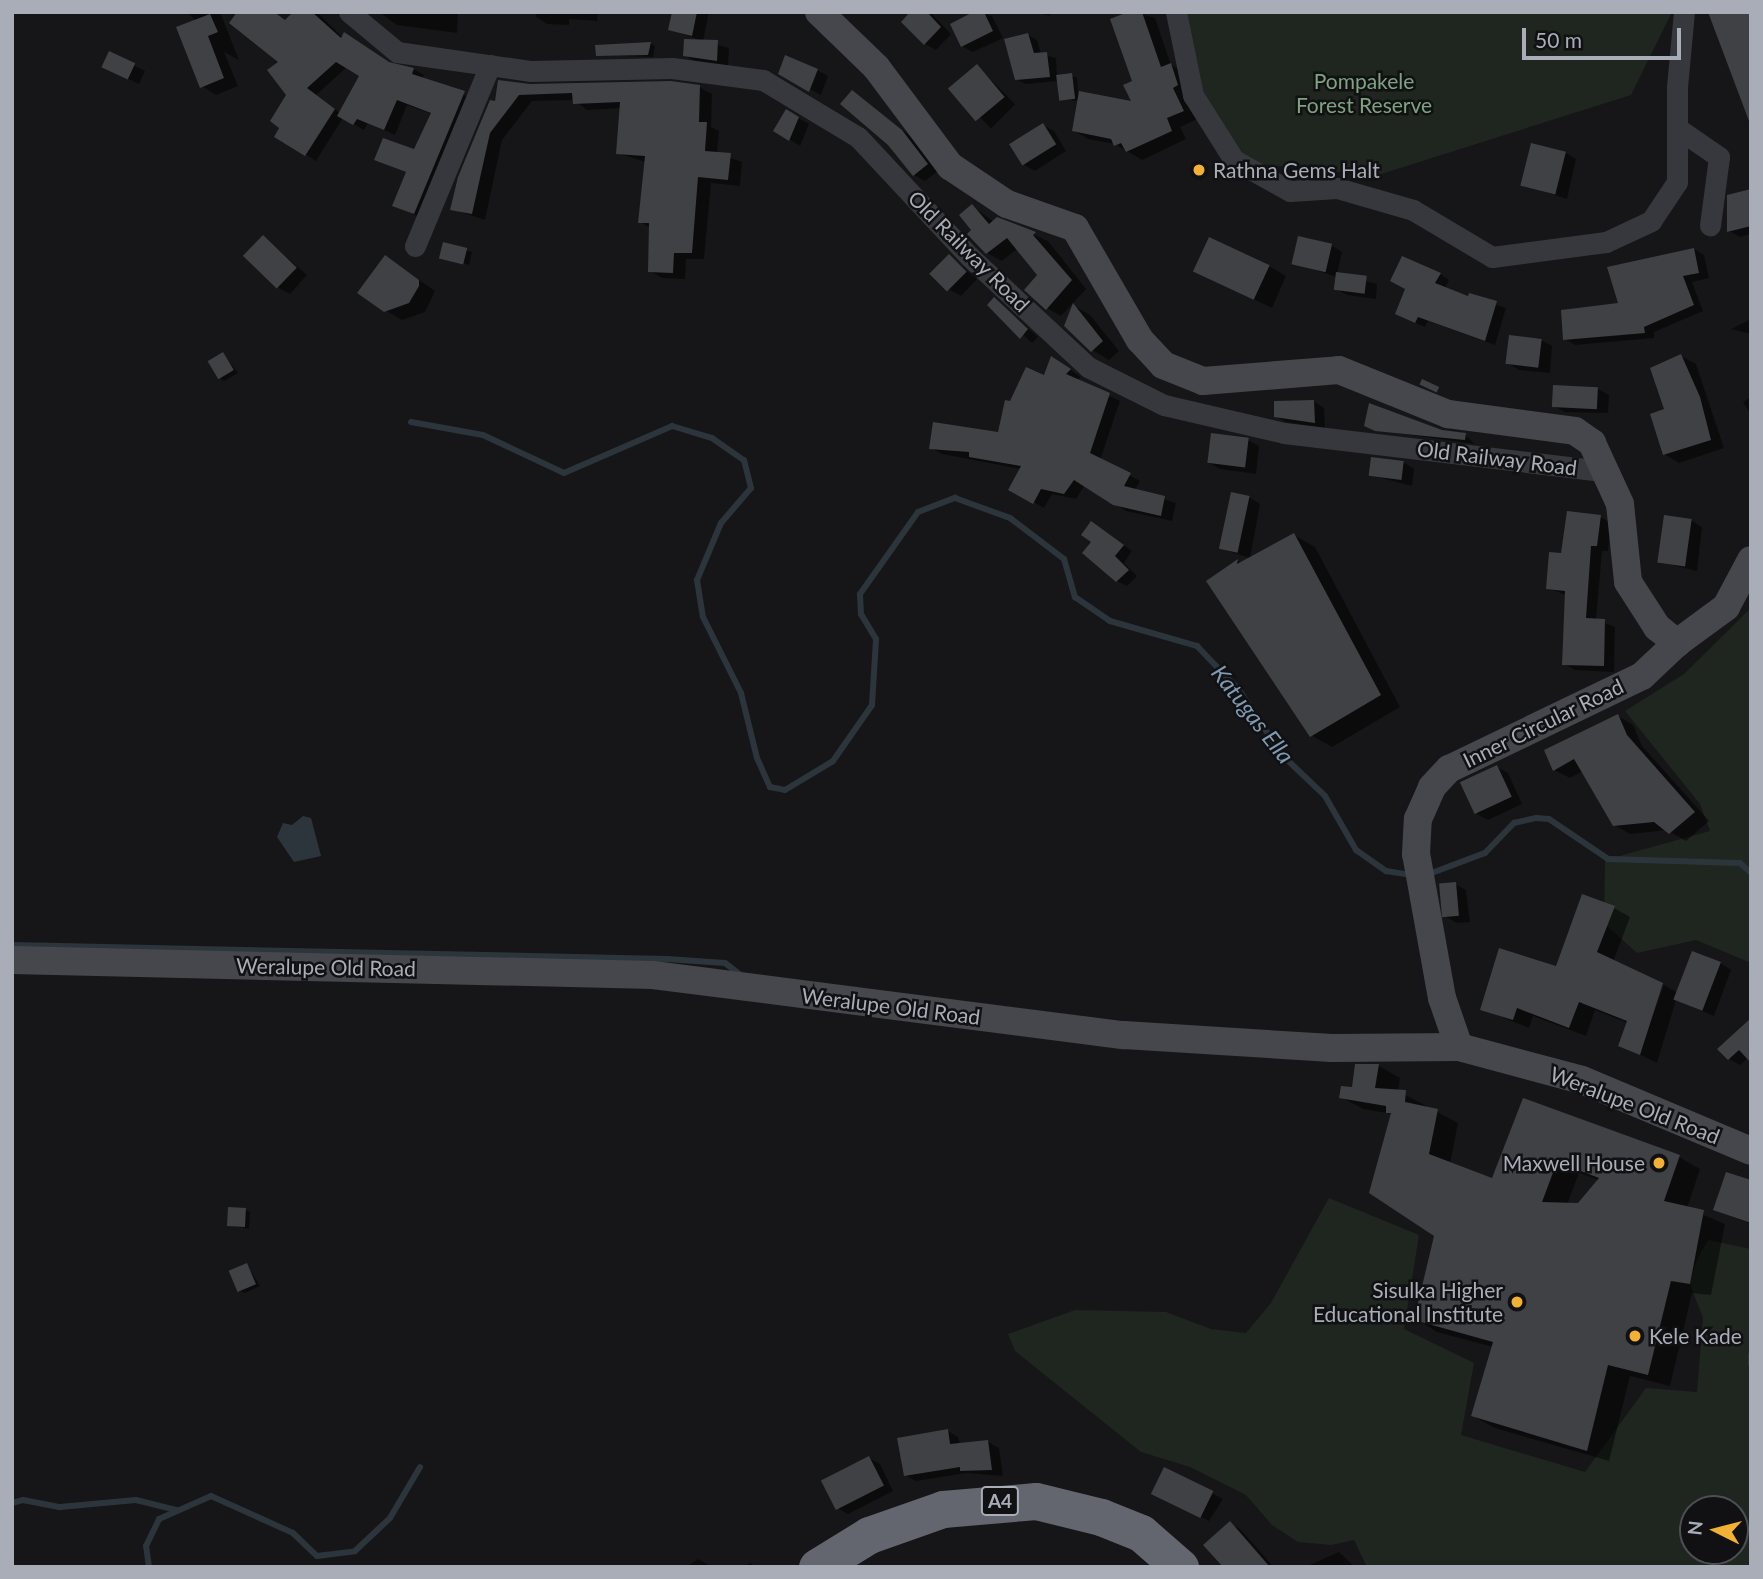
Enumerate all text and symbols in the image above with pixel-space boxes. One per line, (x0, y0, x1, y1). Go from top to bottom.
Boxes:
scale bar (1525, 14, 1684, 58)
text: 50 m (1535, 27, 1582, 52)
park label: Pompakele Forest Reserve (1296, 68, 1432, 118)
place label: Rathna Gems Halt (1213, 157, 1380, 183)
marker: Rathna Gems Halt (1191, 162, 1207, 178)
street label: Old Railway Road (903, 185, 1035, 317)
street label: Old Railway Road (1415, 436, 1579, 480)
water label: Katugas Ella (1206, 659, 1300, 769)
street label: Inner Circular Road (1458, 673, 1628, 773)
street label: Weralupe Old Road (236, 953, 416, 981)
street label: Weralupe Old Road (800, 983, 982, 1029)
street label: Weralupe Old Road (1547, 1061, 1723, 1149)
place label: Maxwell House (1503, 1150, 1645, 1176)
marker: Maxwell House (1651, 1155, 1667, 1171)
place label: Sisulka Higher Educational Institute (1313, 1277, 1503, 1327)
marker: Sisulka Higher Educational Institute (1509, 1294, 1525, 1310)
place label: Kele Kade (1649, 1323, 1742, 1349)
marker: Kele Kade (1627, 1328, 1643, 1344)
road number: A4 (981, 1485, 1019, 1516)
north arrow (1679, 1495, 1749, 1565)
text: N (1682, 1519, 1707, 1536)

